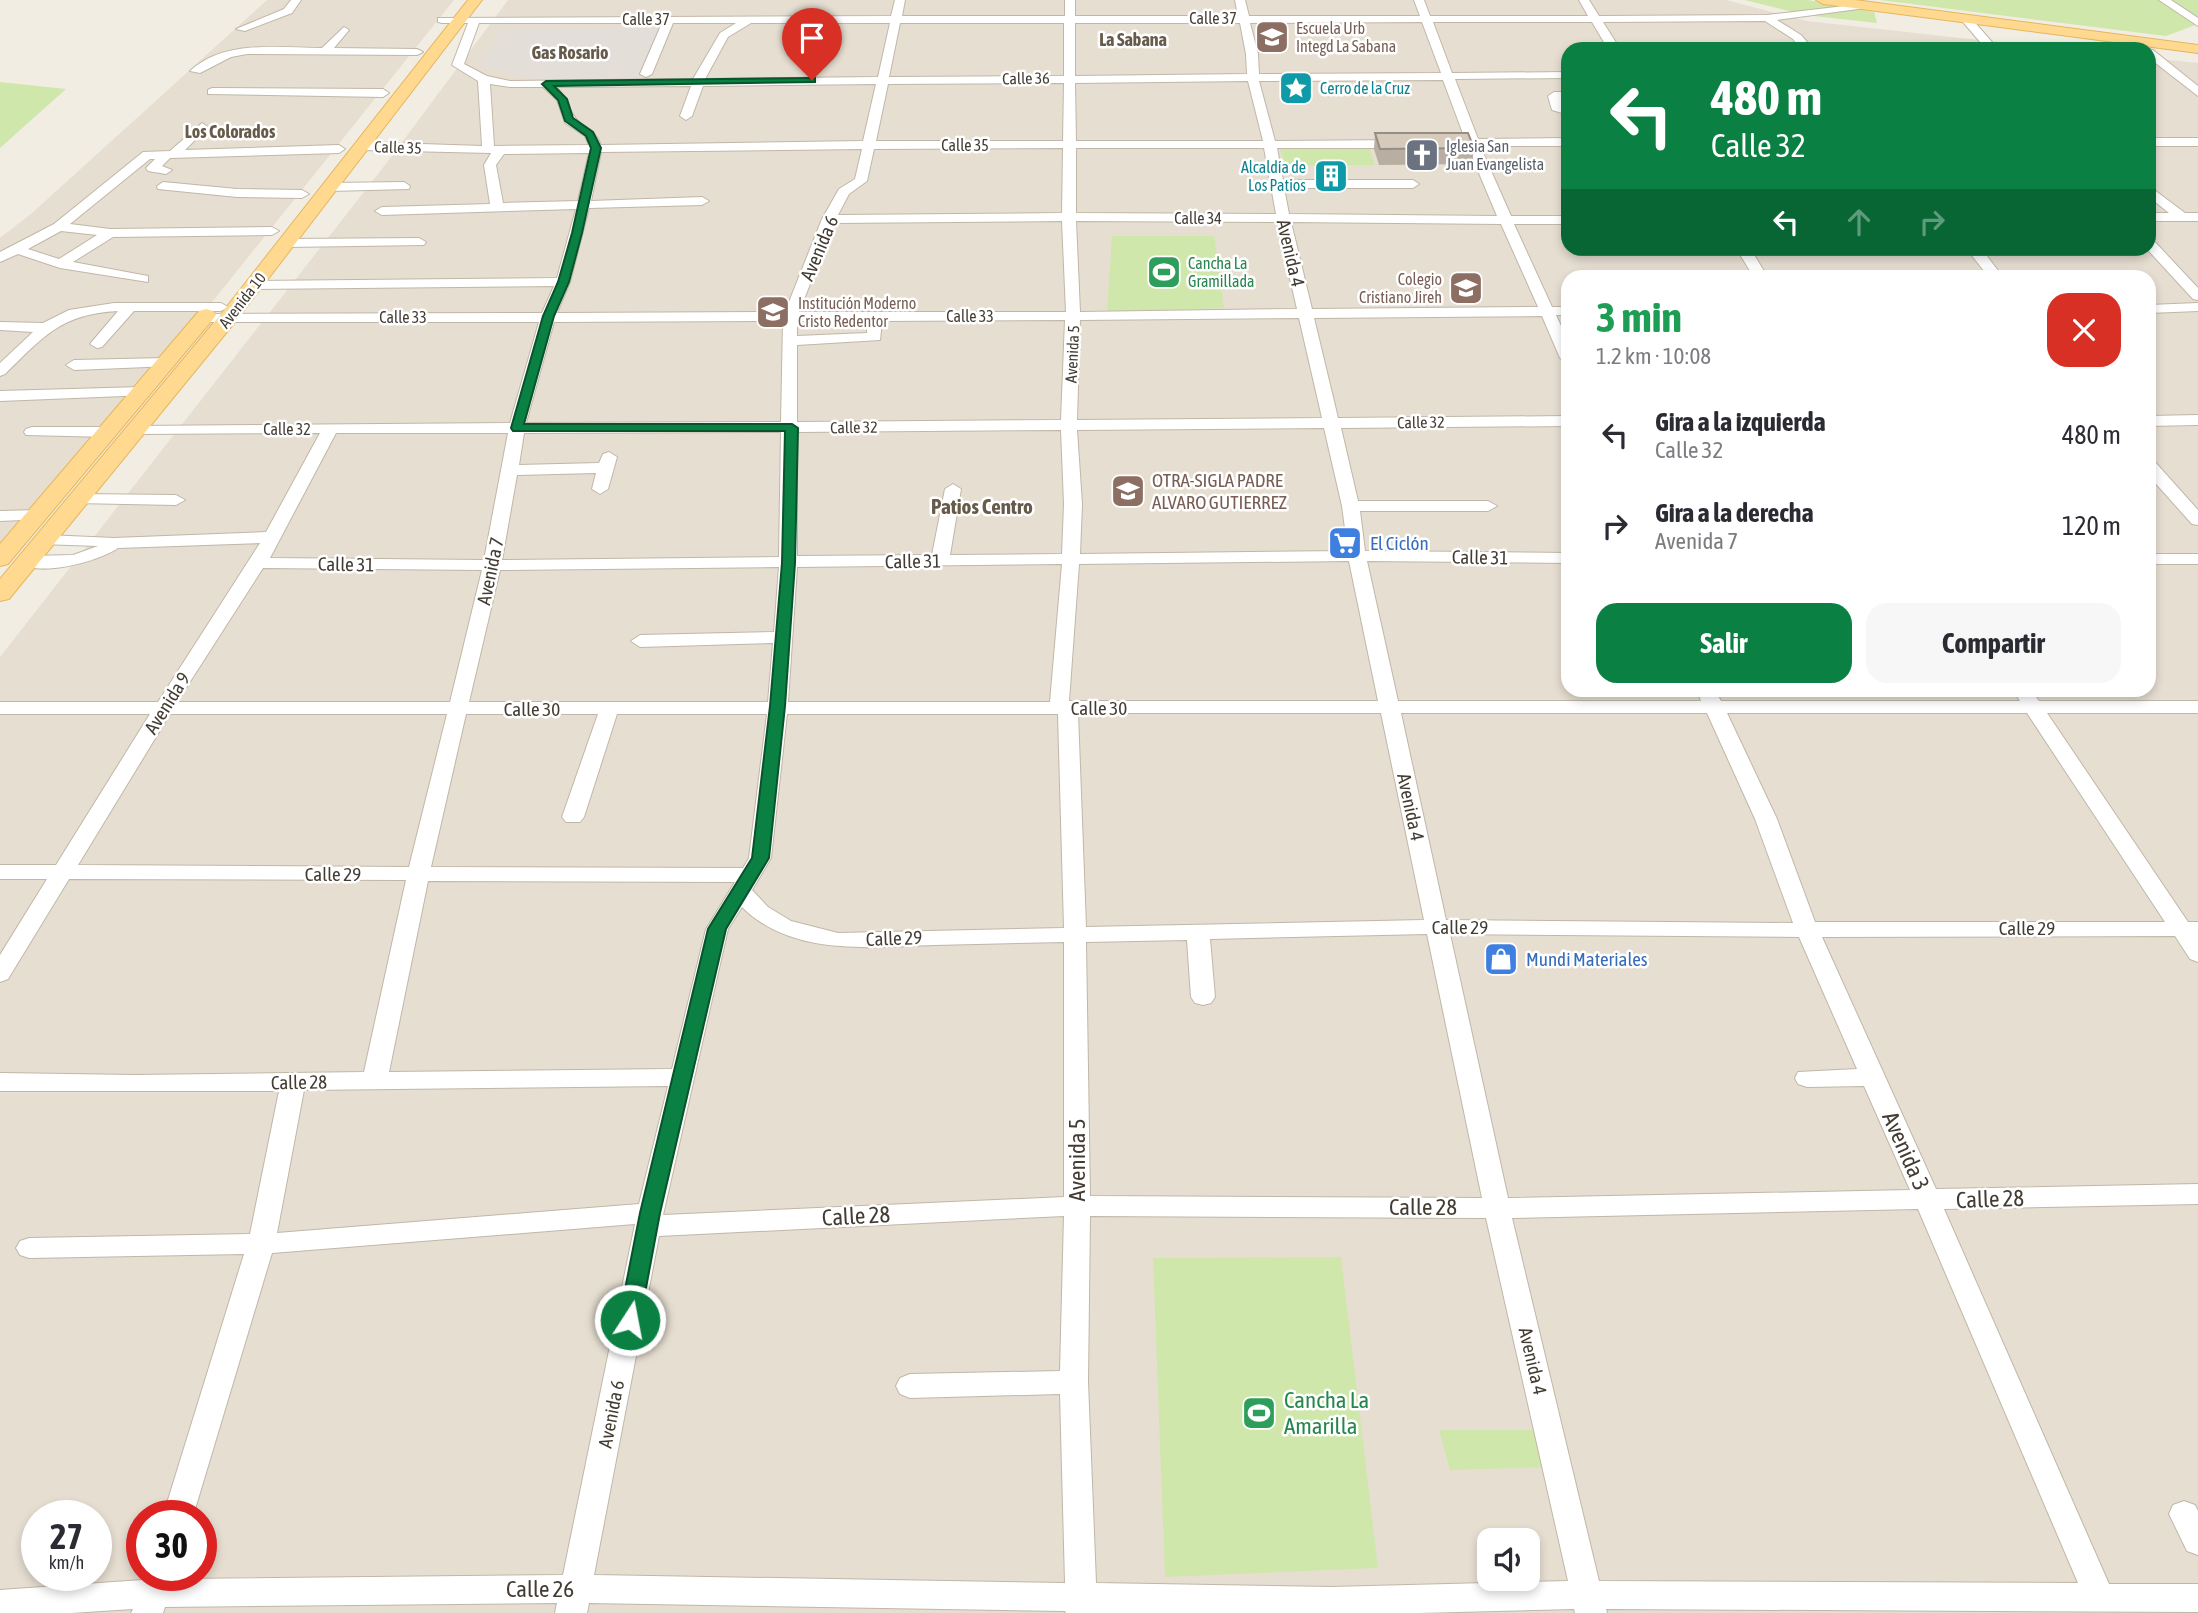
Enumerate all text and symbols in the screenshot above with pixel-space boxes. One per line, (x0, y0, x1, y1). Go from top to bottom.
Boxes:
pin (782, 8, 842, 80)
street label: Calle 37 (1189, 9, 1237, 27)
street label: Calle 37 (622, 10, 670, 28)
school or university icon: Escuela Urb Integd La Sabana (1253, 18, 1291, 56)
icon: arrive (793, 19, 831, 57)
place label: Escuela Urb Integd La Sabana (1296, 19, 1396, 56)
district label: La Sabana (1099, 29, 1167, 50)
district label: Gas Rosario (532, 42, 608, 63)
street label: Calle 36 (1002, 69, 1050, 87)
place icon: Cerro de la Cruz (1277, 69, 1315, 107)
text: 480 m (1711, 69, 1822, 125)
icon: left (1596, 70, 1687, 161)
place label: Cerro de la Cruz (1320, 79, 1410, 97)
district label: Los Colorados (185, 121, 276, 142)
text: Calle 32 (1711, 127, 1806, 164)
street label: Calle 35 (941, 136, 989, 154)
church icon: Iglesia San Juan Evangelista (1403, 136, 1441, 174)
street label: Calle 35 (374, 137, 422, 157)
place label: Iglesia San Juan Evangelista (1446, 137, 1544, 174)
building icon: Alcaldía de Los Patios (1312, 157, 1350, 195)
place label: Alcaldía de Los Patios (1241, 158, 1306, 194)
icon: left (1767, 203, 1805, 241)
icon: ahead (1840, 203, 1878, 241)
icon: right (1913, 203, 1951, 241)
street label: Calle 34 (1174, 209, 1222, 227)
street label: Avenida 6 (795, 212, 843, 284)
street label: Avenida 4 (1273, 217, 1309, 289)
sports icon: Cancha La Gramillada (1145, 253, 1183, 291)
place label: Cancha La Gramillada (1188, 254, 1254, 290)
street label: Avenida 10 (215, 269, 269, 331)
school or university icon: Colegio Cristiano Jireh (1447, 269, 1485, 307)
place label: Colegio Cristiano Jireh (1359, 270, 1442, 306)
school or university icon: Institución Moderno Cristo Redentor (754, 293, 792, 331)
text: 3 min (1596, 293, 1682, 341)
button: close (2047, 293, 2121, 367)
place label: Institución Moderno Cristo Redentor (798, 294, 916, 330)
street label: Calle 33 (946, 307, 994, 325)
street label: Calle 33 (379, 308, 427, 326)
street label: Avenida 5 (1062, 325, 1082, 383)
text: 1.2 km · 10:08 (1596, 343, 1711, 369)
text: Gira a la izquierda (1655, 407, 1826, 437)
street label: Calle 32 (1397, 413, 1445, 431)
icon: left (1596, 416, 1634, 454)
street label: Calle 32 (830, 418, 878, 436)
street label: Calle 32 (263, 420, 311, 438)
text: 480 m (2062, 420, 2121, 450)
text: Calle 32 (1655, 437, 1723, 463)
place label: OTRA-SIGLA PADRE ALVARO GUTIERREZ (1152, 469, 1288, 513)
school or university icon: OTRA-SIGLA PADRE ALVARO GUTIERREZ (1109, 472, 1147, 510)
district label: Patios Centro (931, 494, 1033, 518)
text: Gira a la derecha (1655, 498, 1814, 528)
icon: right (1596, 507, 1634, 545)
text: 120 m (2062, 511, 2121, 541)
supermarket icon: El Ciclón (1326, 524, 1364, 562)
text: Avenida 7 (1655, 528, 1738, 554)
place label: El Ciclón (1370, 532, 1429, 554)
street label: Avenida 7 (472, 535, 508, 607)
street label: Calle 31 (1452, 546, 1508, 568)
street label: Calle 31 (885, 550, 941, 572)
street label: Calle 31 (318, 553, 374, 575)
button: Salir (1596, 603, 1852, 683)
button: Compartir (1866, 603, 2121, 683)
street label: Avenida 9 (140, 668, 195, 738)
street label: Calle 30 (1071, 697, 1127, 719)
street label: Calle 30 (504, 698, 560, 720)
street label: Avenida 4 (1393, 771, 1429, 843)
street label: Calle 29 (305, 863, 361, 885)
street label: Calle 29 (1432, 916, 1488, 938)
street label: Calle 29 (1999, 917, 2055, 939)
street label: Calle 29 (865, 926, 923, 950)
shop icon: Mundi Materiales (1482, 940, 1520, 978)
place label: Mundi Materiales (1526, 948, 1648, 970)
street label: Calle 28 (271, 1071, 327, 1093)
street label: Avenida 3 (1877, 1108, 1935, 1194)
street label: Avenida 5 (1064, 1119, 1090, 1201)
street label: Calle 28 (1955, 1185, 2025, 1213)
street label: Calle 28 (1389, 1194, 1457, 1220)
street label: Calle 28 (821, 1201, 891, 1231)
position arrow (593, 1283, 667, 1357)
street label: Avenida 4 (1515, 1325, 1551, 1397)
street label: Avenida 6 (594, 1378, 628, 1450)
place label: Cancha La Amarilla (1284, 1387, 1369, 1439)
sports icon: Cancha La Amarilla (1240, 1394, 1278, 1432)
speed limit sign: 30 (126, 1500, 217, 1591)
text: 27 (50, 1516, 83, 1556)
map controls (1477, 1528, 1540, 1591)
button: sound (1477, 1528, 1540, 1591)
text: km/h (49, 1552, 84, 1573)
street label: Calle 26 (506, 1576, 574, 1602)

